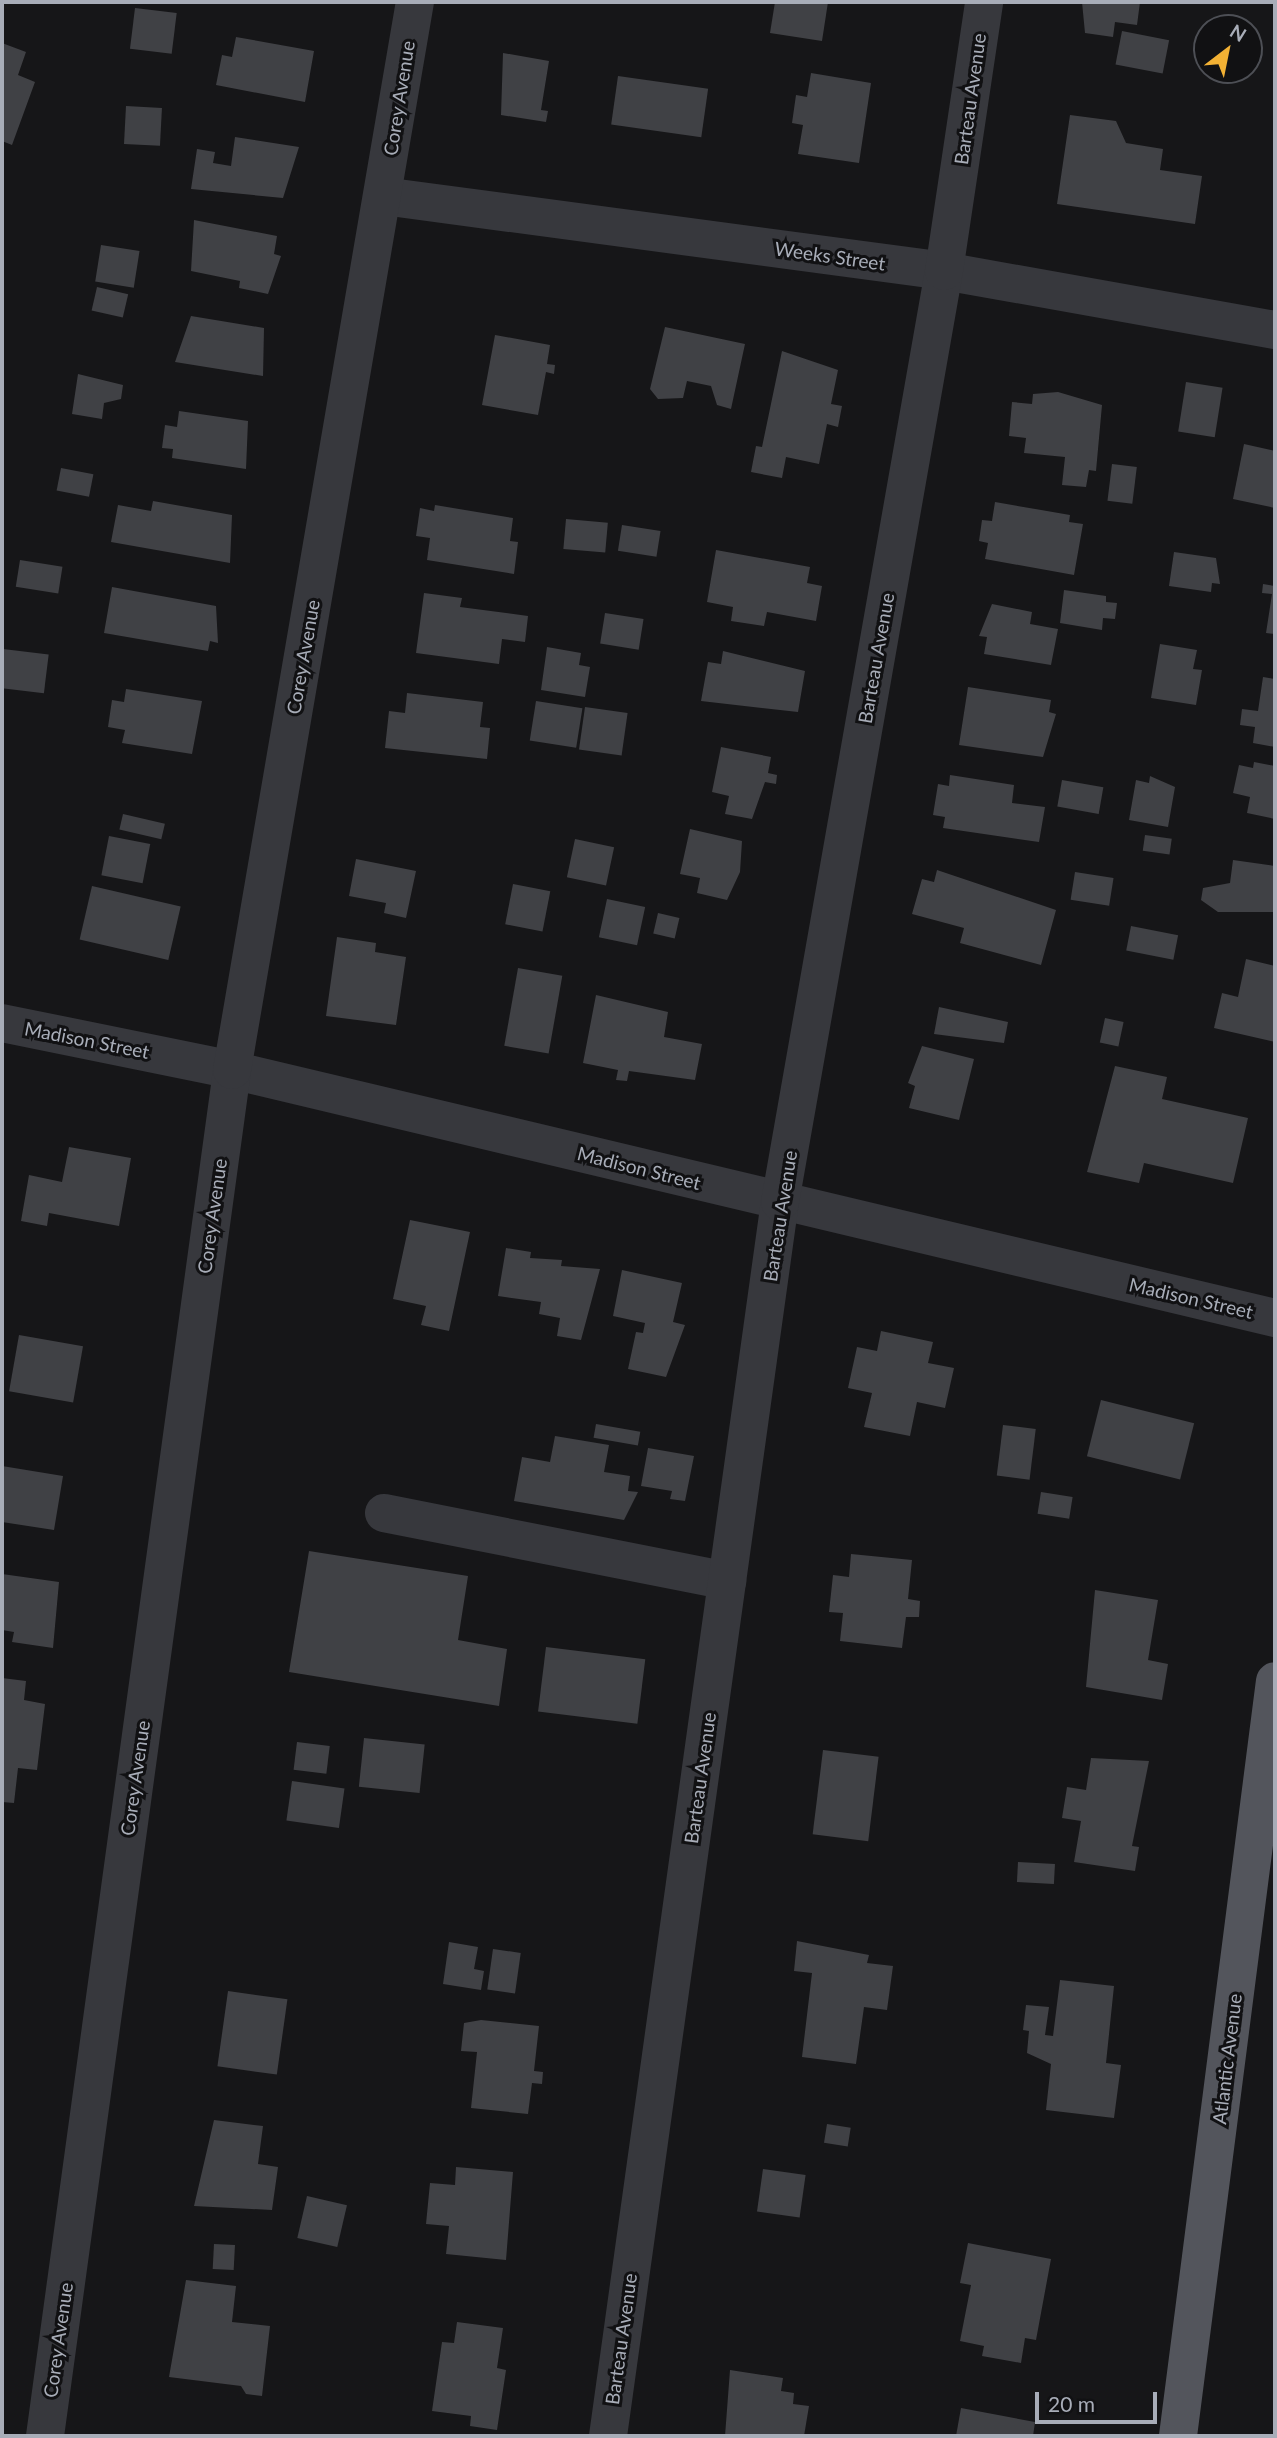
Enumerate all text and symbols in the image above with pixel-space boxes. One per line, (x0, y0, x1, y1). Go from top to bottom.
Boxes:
north arrow (1193, 14, 1263, 84)
text: N (1226, 19, 1251, 46)
street label: Barteau Avenue (949, 32, 991, 166)
street label: Corey Avenue (379, 38, 419, 158)
street label: Weeks Street (773, 237, 887, 275)
street label: Barteau Avenue (853, 590, 899, 726)
street label: Corey Avenue (282, 597, 324, 717)
street label: Madison Street (23, 1017, 151, 1063)
street label: Madison Street (575, 1142, 703, 1194)
street label: Barteau Avenue (758, 1148, 802, 1284)
street label: Corey Avenue (193, 1156, 231, 1276)
street label: Madison Street (1127, 1273, 1255, 1323)
street label: Barteau Avenue (679, 1711, 721, 1845)
street label: Corey Avenue (116, 1718, 154, 1838)
street label: Atlantic Avenue (1208, 1992, 1246, 2126)
street label: Barteau Avenue (600, 2272, 642, 2406)
street label: Corey Avenue (39, 2280, 77, 2400)
scale bar (1039, 2378, 1162, 2422)
text: 20 m (1048, 2391, 1095, 2416)

